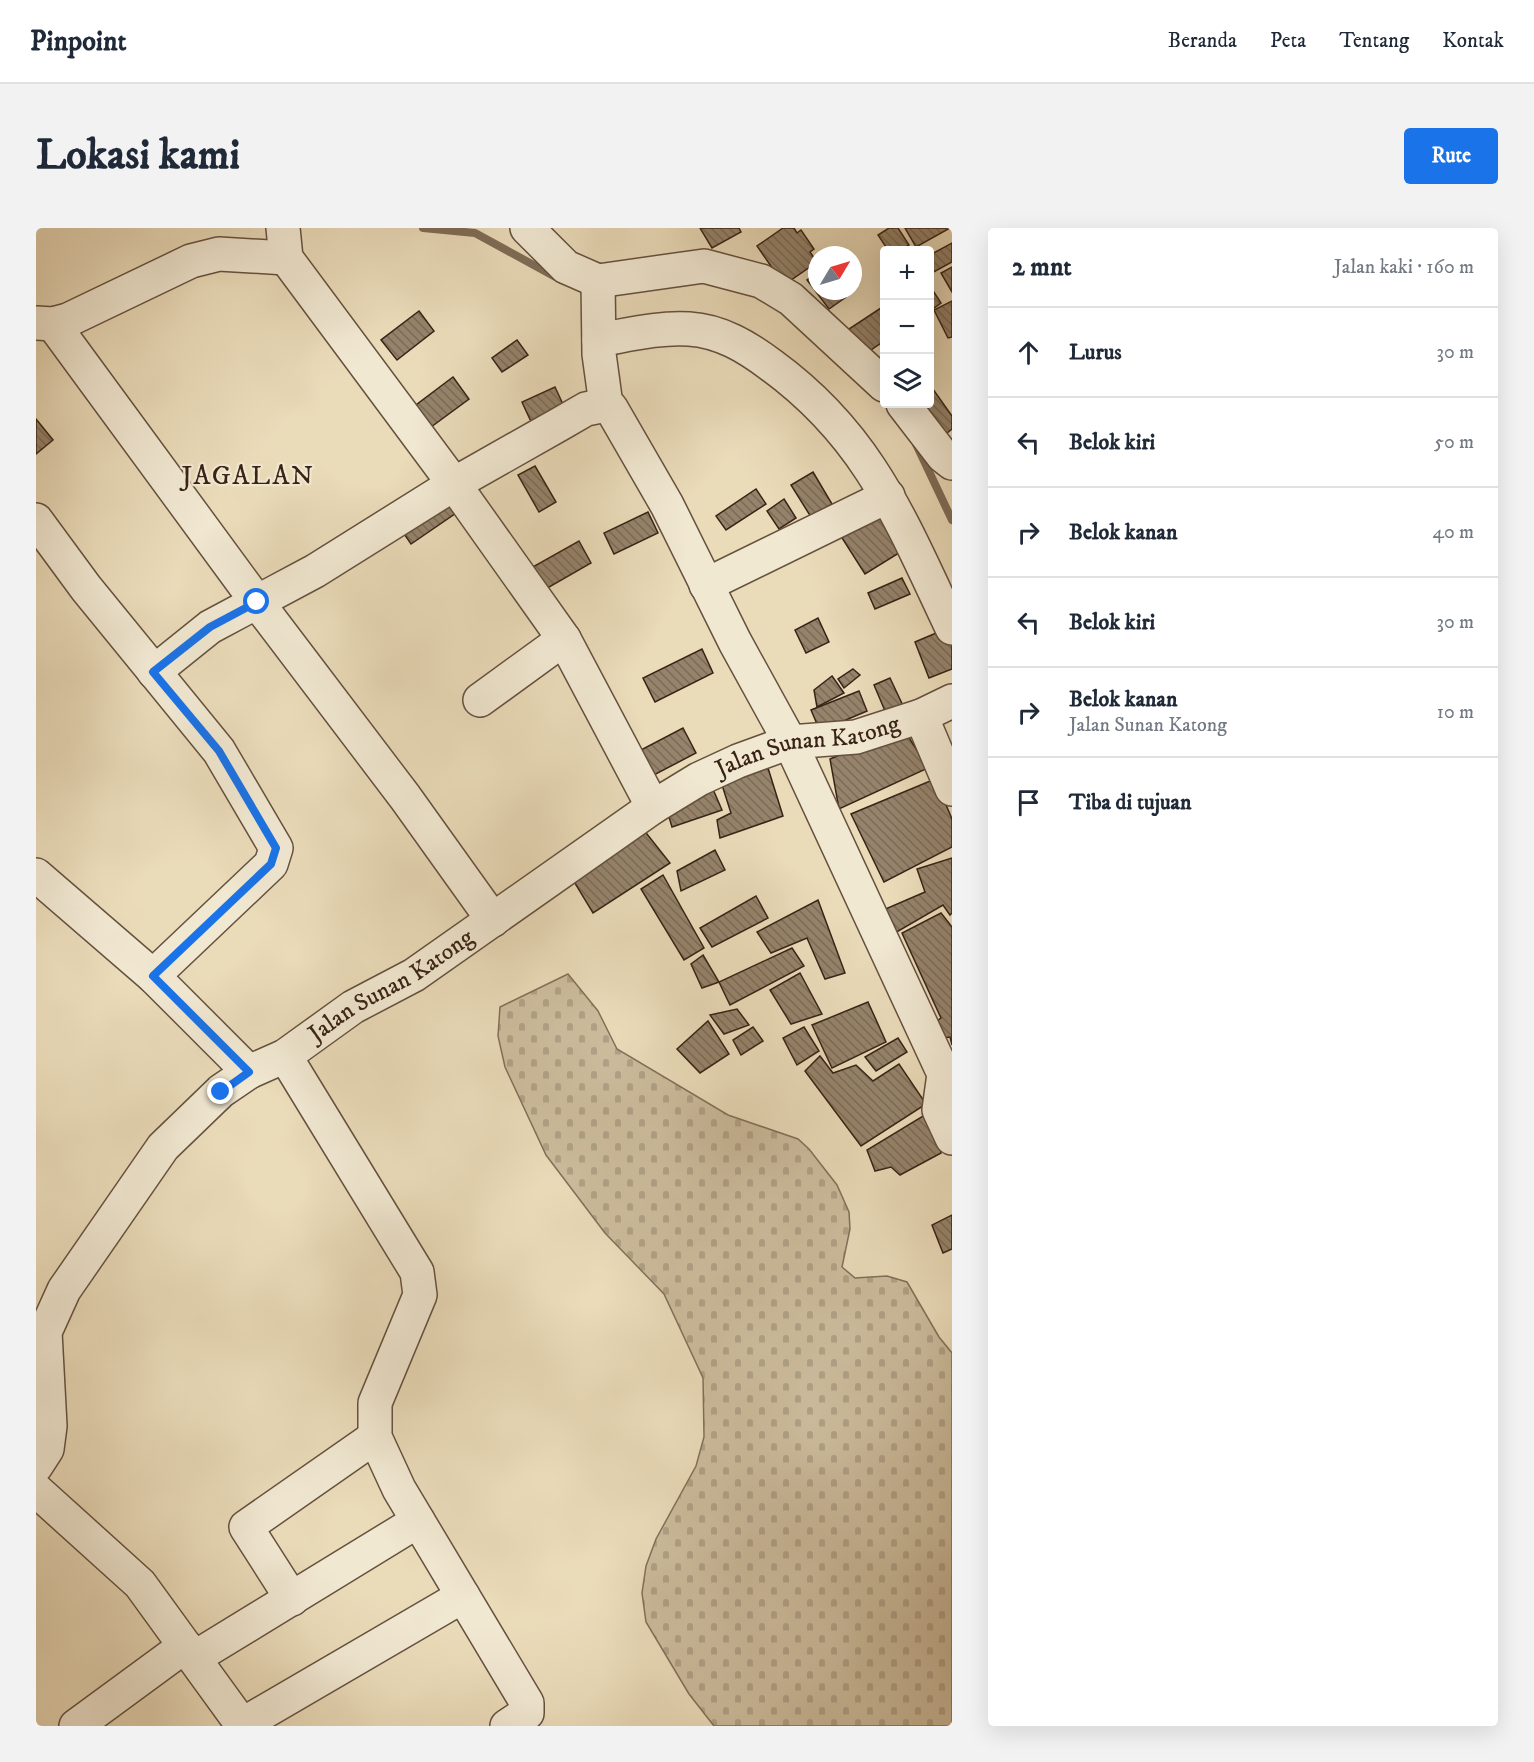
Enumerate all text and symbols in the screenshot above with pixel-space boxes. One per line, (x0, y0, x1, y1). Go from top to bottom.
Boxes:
text: Pinpoint (30, 24, 126, 59)
text: Beranda (1168, 28, 1237, 54)
text: Peta (1270, 28, 1306, 54)
text: Tentang (1339, 28, 1409, 54)
text: Kontak (1442, 28, 1504, 54)
button: Rute (1404, 128, 1498, 184)
text: Lokasi kami (36, 130, 240, 182)
north arrow (808, 246, 862, 300)
map controls (880, 246, 934, 408)
button: + (880, 246, 934, 300)
text: 2 mnt (1012, 251, 1072, 284)
text: Jalan kaki · 160 m (1334, 255, 1474, 280)
button: − (880, 300, 934, 354)
icon: ahead (1012, 336, 1045, 369)
text: Lurus (1069, 339, 1122, 366)
text: 30 m (1436, 340, 1474, 365)
button: layers (880, 354, 934, 408)
icon: left (1012, 426, 1045, 459)
text: Belok kiri (1069, 429, 1155, 456)
text: 50 m (1434, 430, 1474, 455)
district label: JAGALAN (178, 459, 315, 493)
icon: right (1012, 516, 1045, 549)
text: Belok kanan (1069, 519, 1177, 546)
text: 40 m (1432, 520, 1474, 545)
route start (243, 588, 269, 614)
icon: left (1012, 606, 1045, 639)
text: Belok kiri (1069, 609, 1155, 636)
text: 30 m (1436, 610, 1474, 635)
text: Belok kanan (1069, 686, 1177, 713)
icon: right (1012, 696, 1045, 729)
text: 10 m (1437, 700, 1474, 725)
street label: Jalan Sunan Katong (709, 709, 904, 785)
text: Jalan Sunan Katong (1069, 713, 1227, 738)
icon: arrive (1012, 786, 1045, 819)
text: Tiba di tujuan (1069, 789, 1191, 816)
street label: Jalan Sunan Katong (301, 922, 480, 1050)
route end (207, 1078, 233, 1104)

